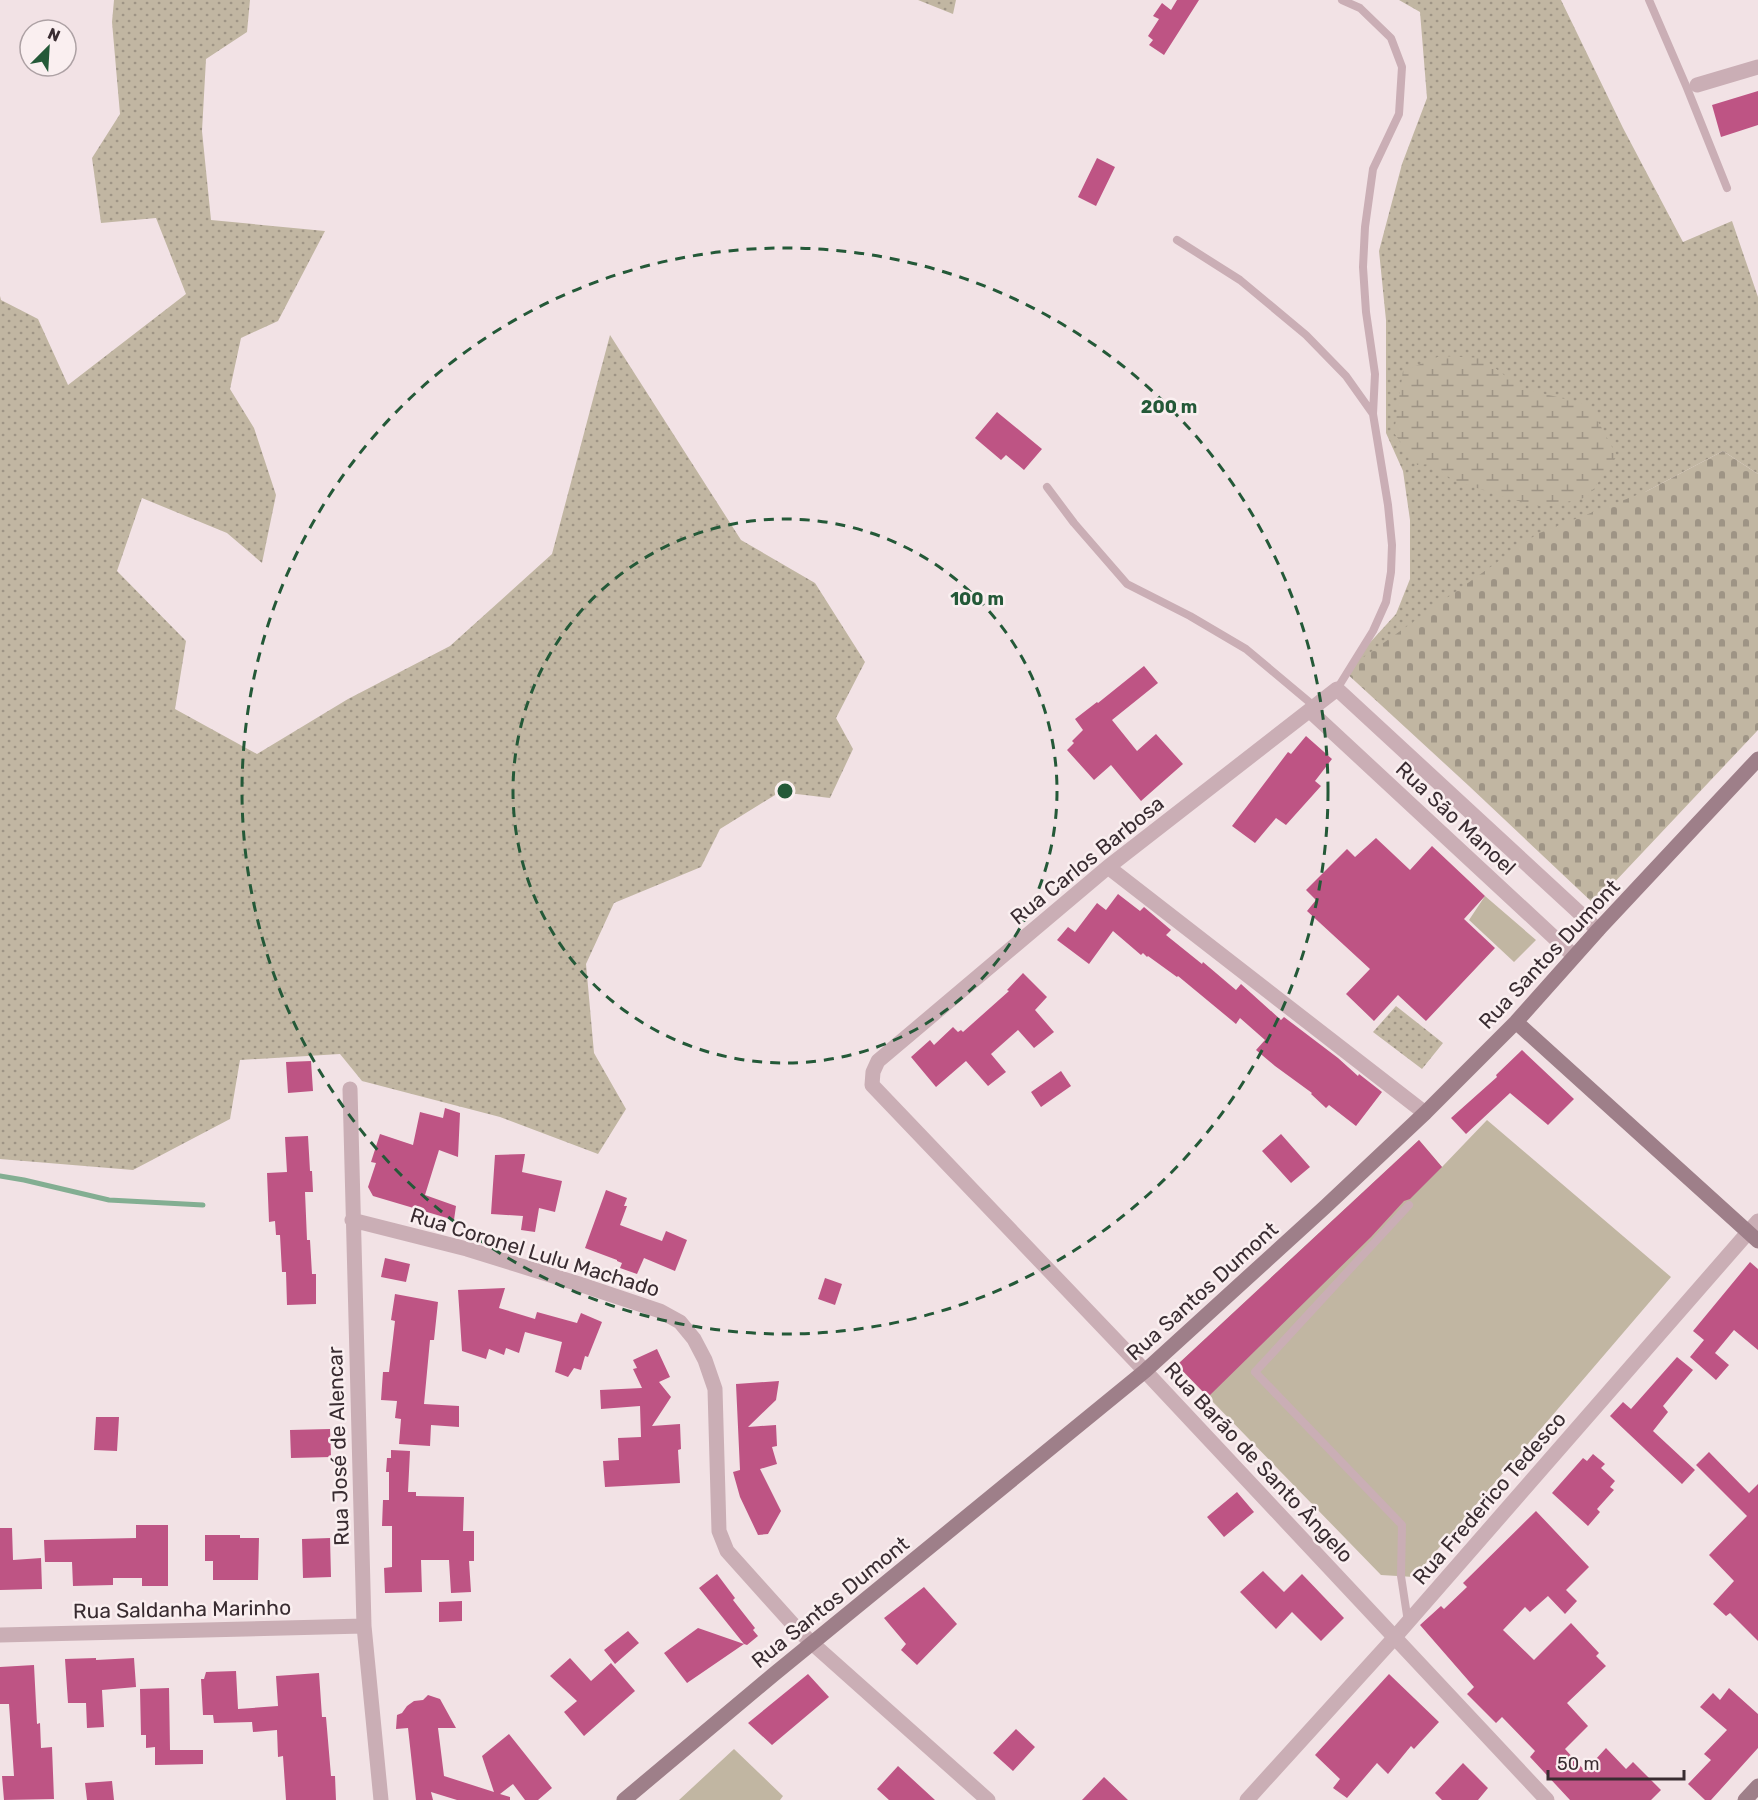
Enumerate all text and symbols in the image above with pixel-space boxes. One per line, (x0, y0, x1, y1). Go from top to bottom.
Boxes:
north arrow (18, 18, 78, 78)
text: N (45, 24, 63, 46)
text: 200 m (1141, 396, 1197, 418)
text: 100 m (950, 588, 1004, 610)
street label: Rua São Manoel (1391, 756, 1521, 880)
centre of rings (775, 781, 795, 801)
street label: Rua Carlos Barbosa (1005, 790, 1169, 930)
street label: Rua Santos Dumont (1473, 874, 1625, 1034)
street label: Rua Coronel Lulu Machado (407, 1202, 663, 1302)
street label: Rua Santos Dumont (1121, 1216, 1283, 1366)
street label: Rua José de Alencar (322, 1346, 354, 1546)
street label: Rua Barão de Santo Ângelo (1159, 1357, 1359, 1567)
street label: Rua Frederico Tedesco (1407, 1406, 1571, 1590)
street label: Rua Santos Dumont (746, 1531, 914, 1673)
street label: Rua Saldanha Marinho (73, 1595, 291, 1623)
scale bar (1548, 1743, 1684, 1781)
text: 50 m (1557, 1753, 1600, 1775)

